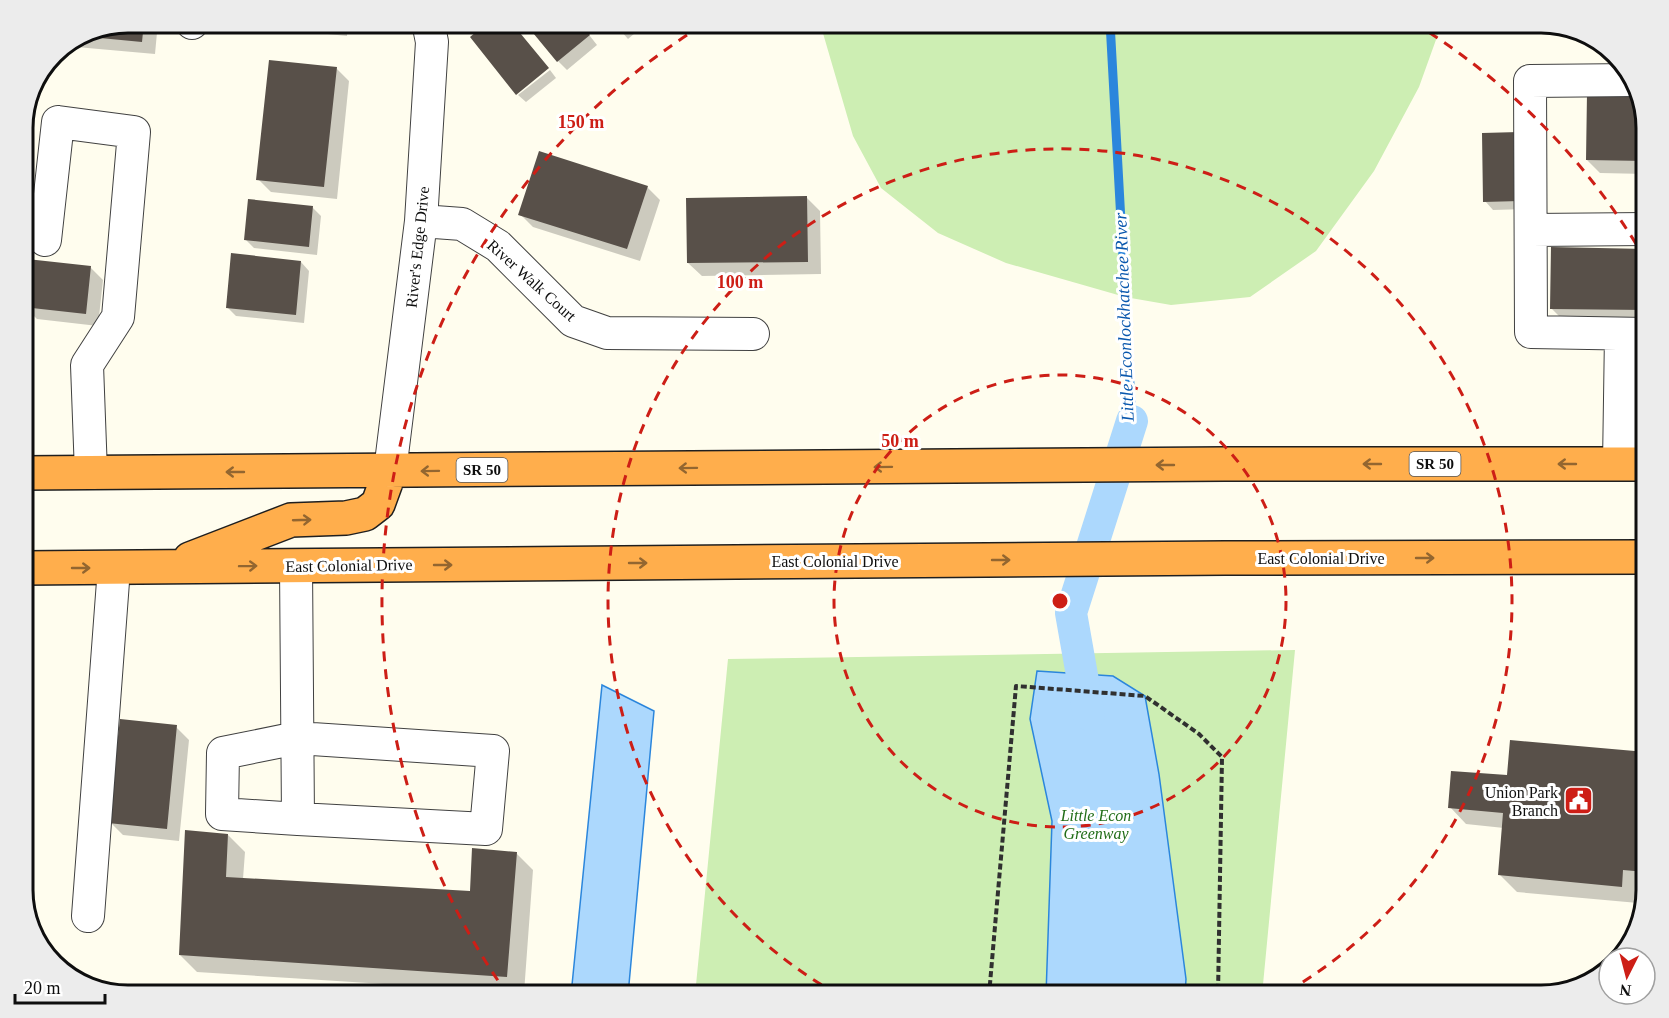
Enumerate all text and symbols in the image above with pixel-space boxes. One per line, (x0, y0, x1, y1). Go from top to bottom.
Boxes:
text: 150 m (558, 112, 604, 132)
street label: River's Edge Drive (403, 186, 433, 309)
water label: Little Econlockhatchee River (1110, 211, 1138, 423)
street label: River Walk Court (484, 236, 580, 325)
text: 100 m (717, 272, 763, 292)
text: 50 m (881, 431, 919, 451)
road number: SR 50 (1410, 452, 1460, 476)
road number: SR 50 (456, 458, 508, 482)
one-way arrow (1362, 458, 1382, 470)
one-way arrow (1557, 458, 1577, 470)
one-way arrow (1156, 459, 1176, 471)
one-way arrow (874, 461, 894, 472)
one-way arrow (679, 462, 699, 474)
one-way arrow (421, 465, 441, 476)
one-way arrow (226, 466, 246, 478)
one-way arrow (292, 514, 312, 525)
street label: East Colonial Drive (1257, 550, 1385, 567)
one-way arrow (1415, 552, 1435, 564)
street label: East Colonial Drive (771, 553, 899, 570)
one-way arrow (990, 554, 1010, 566)
street label: East Colonial Drive (285, 556, 413, 575)
one-way arrow (627, 557, 647, 569)
one-way arrow (432, 559, 452, 571)
one-way arrow (237, 560, 257, 572)
one-way arrow (71, 562, 91, 574)
centre of rings (1050, 591, 1070, 611)
place label: Union Park Branch (1485, 784, 1558, 819)
public building icon: Union Park Branch (1563, 785, 1595, 817)
park label: Little Econ Greenway (1060, 807, 1131, 843)
north arrow (1597, 946, 1657, 1006)
scale bar (15, 967, 105, 1005)
text: 20 m (24, 978, 61, 998)
text: N (1618, 981, 1632, 999)

